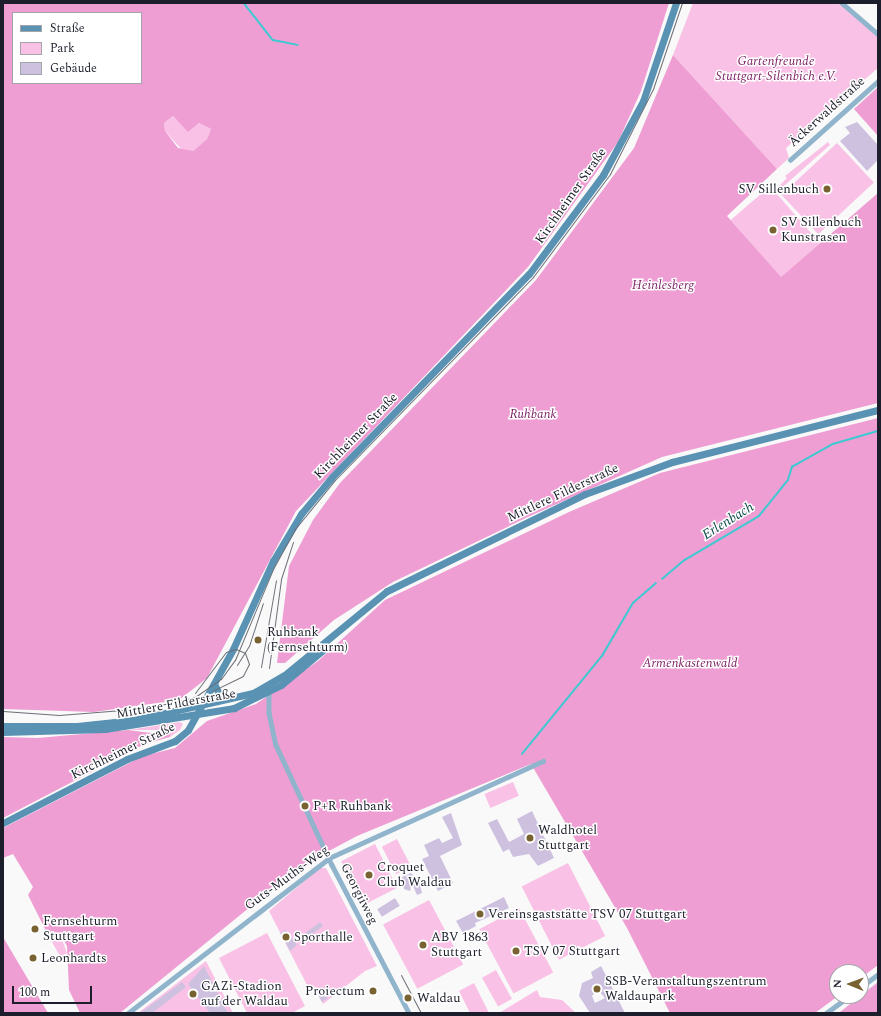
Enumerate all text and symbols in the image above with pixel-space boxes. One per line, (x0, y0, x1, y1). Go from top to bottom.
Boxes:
legend (12, 12, 142, 84)
text: Straße (50, 19, 85, 38)
text: Park (50, 39, 75, 58)
park label: Gartenfreunde Stuttgart-Silenbich e.V. (715, 54, 837, 85)
text: Gebäude (50, 59, 97, 78)
street label: Äckerwaldstraße (786, 74, 868, 150)
street label: Kirchheimer Straße (532, 145, 610, 247)
place label: SV Sillenbuch (739, 181, 819, 197)
marker: SV Sillenbuch (822, 184, 832, 194)
place label: SV Sillenbuch Kunstrasen (781, 215, 861, 246)
marker: SV Sillenbuch Kunstrasen (768, 225, 778, 235)
park label: Heinlesberg (632, 277, 694, 293)
street label: Kirchheimer Straße (311, 390, 401, 482)
park label: Ruhbank (509, 406, 557, 422)
street label: Mittlere Filderstraße (505, 460, 621, 526)
water label: Erlenbach (699, 499, 757, 543)
place label: Ruhbank (Fernsehturm) (267, 625, 348, 656)
marker: Ruhbank (Fernsehturm) (252, 634, 264, 646)
park label: Armenkastenwald (643, 655, 737, 671)
street label: Mittlere Filderstraße (115, 686, 237, 722)
street label: Kirchheimer Straße (69, 719, 177, 783)
place label: P+R Ruhbank (313, 798, 391, 814)
marker: P+R Ruhbank (300, 801, 310, 811)
place label: Waldhotel Stuttgart (538, 823, 597, 854)
marker: Waldhotel Stuttgart (525, 833, 535, 843)
street label: Guts-Muths-Weg (242, 842, 332, 914)
place label: Croquet Club Waldau (377, 860, 452, 891)
street label: Georgiiweg (337, 861, 381, 927)
marker: Croquet Club Waldau (364, 870, 374, 880)
place label: Vereinsgaststätte TSV 07 Stuttgart (488, 906, 686, 922)
marker: Vereinsgaststätte TSV 07 Stuttgart (475, 909, 485, 919)
place label: Fernsehturm Stuttgart (43, 914, 117, 945)
marker: Fernsehturm Stuttgart (30, 924, 40, 934)
place label: Sporthalle (294, 929, 353, 945)
place label: ABV 1863 Stuttgart (431, 930, 488, 961)
marker: Sporthalle (281, 932, 291, 942)
marker: ABV 1863 Stuttgart (418, 940, 428, 950)
place label: TSV 07 Stuttgart (524, 943, 620, 959)
marker: TSV 07 Stuttgart (511, 946, 521, 956)
place label: Leonhardts (41, 950, 107, 966)
marker: Leonhardts (28, 953, 38, 963)
north arrow (829, 964, 869, 1004)
place label: SSB-Veranstaltungszentrum Waldaupark (605, 974, 767, 1005)
scale bar (14, 978, 94, 1004)
place label: GAZi-Stadion auf der Waldau (201, 979, 288, 1010)
text: N (829, 979, 846, 988)
text: 100 m (19, 983, 50, 1002)
place label: Proiectum (305, 983, 365, 999)
marker: SSB-Veranstaltungszentrum Waldaupark (592, 984, 602, 994)
marker: Proiectum (368, 986, 378, 996)
marker: GAZi-Stadion auf der Waldau (188, 989, 198, 999)
place label: Waldau (417, 990, 461, 1006)
marker: Waldau (402, 992, 414, 1004)

